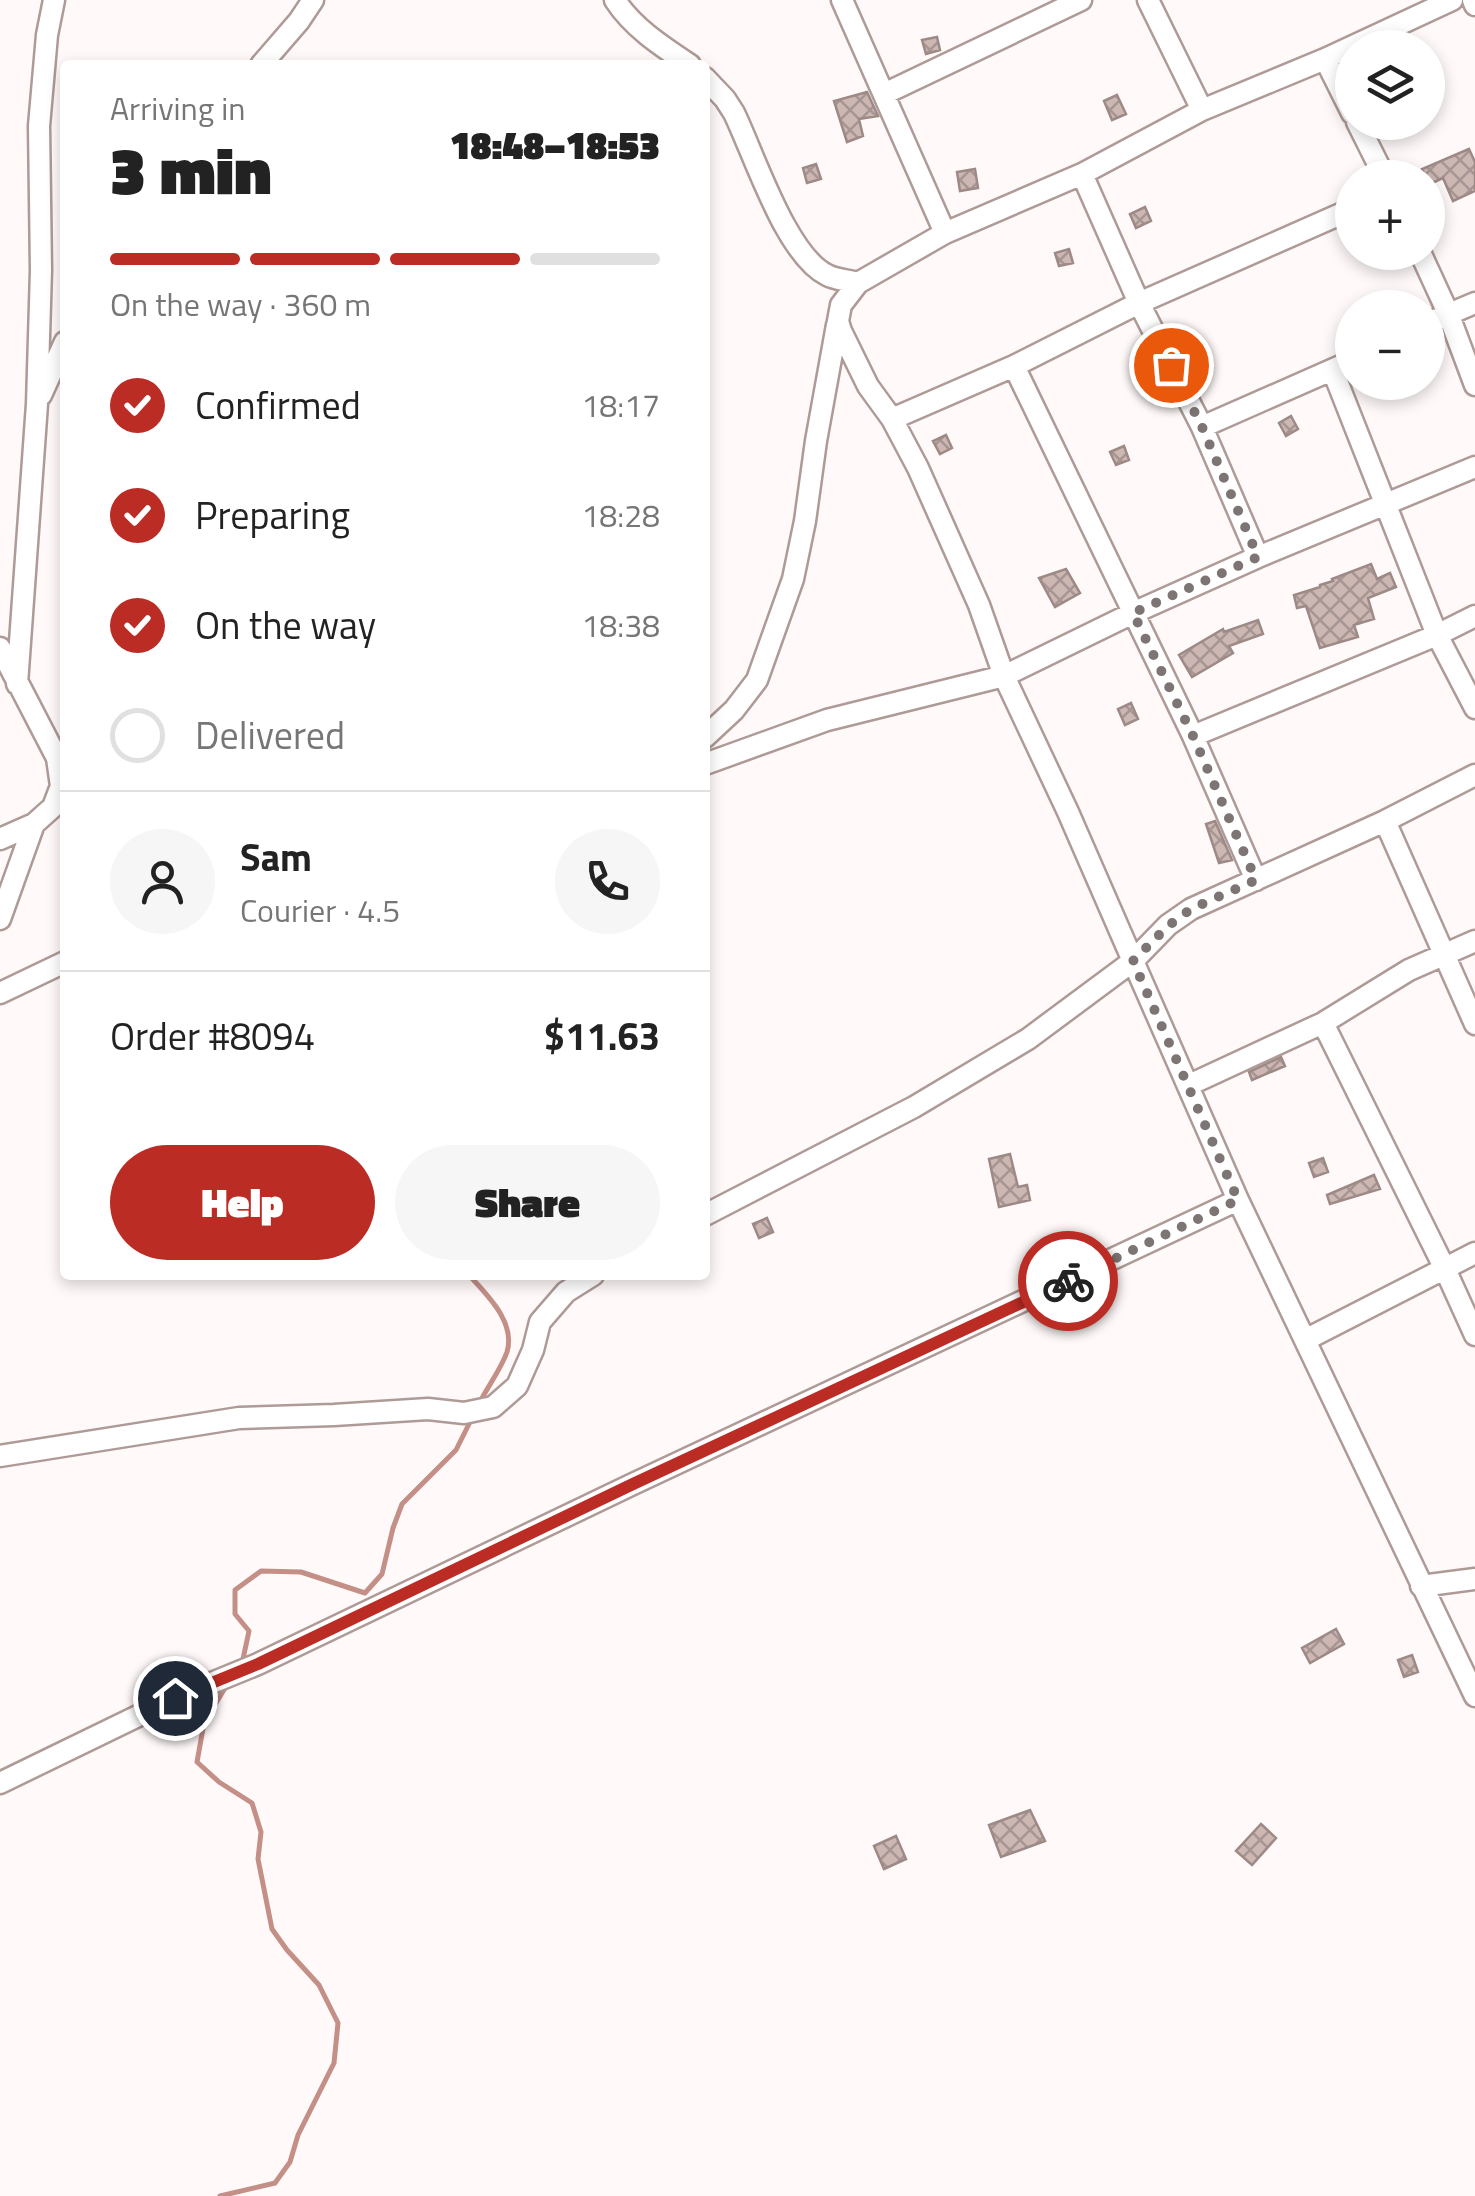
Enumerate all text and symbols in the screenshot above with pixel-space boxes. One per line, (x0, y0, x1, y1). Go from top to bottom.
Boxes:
map controls (1335, 30, 1445, 400)
button: layers (1335, 30, 1445, 140)
text: Arriving in (110, 84, 246, 132)
text: 18:48–18:53 (450, 116, 660, 174)
text: 3 min (110, 120, 271, 219)
button: + (1335, 160, 1445, 270)
text: On the way · 360 m (110, 280, 371, 328)
button: − (1335, 290, 1445, 400)
pin (1129, 323, 1214, 408)
icon: bag (1144, 338, 1199, 393)
text: Confirmed (195, 376, 361, 434)
icon: check (110, 378, 165, 433)
text: 18:17 (581, 381, 660, 429)
text: Preparing (195, 486, 350, 544)
icon: check (110, 488, 165, 543)
text: 18:28 (581, 491, 660, 539)
text: On the way (195, 596, 376, 654)
icon: check (110, 598, 165, 653)
text: 18:38 (581, 601, 660, 649)
text: Delivered (195, 706, 345, 764)
text: Sam (240, 828, 312, 886)
button: person (110, 829, 215, 934)
button: phone (555, 829, 660, 934)
text: Courier · 4.5 (240, 886, 400, 934)
text: Order #8094 (110, 1007, 315, 1065)
text: $11.63 (544, 1007, 660, 1065)
button: Help (110, 1145, 375, 1260)
button: Share (395, 1145, 660, 1260)
courier (1018, 1231, 1118, 1331)
icon: bike (1041, 1254, 1096, 1309)
pin (133, 1656, 218, 1741)
icon: home (148, 1671, 203, 1726)

